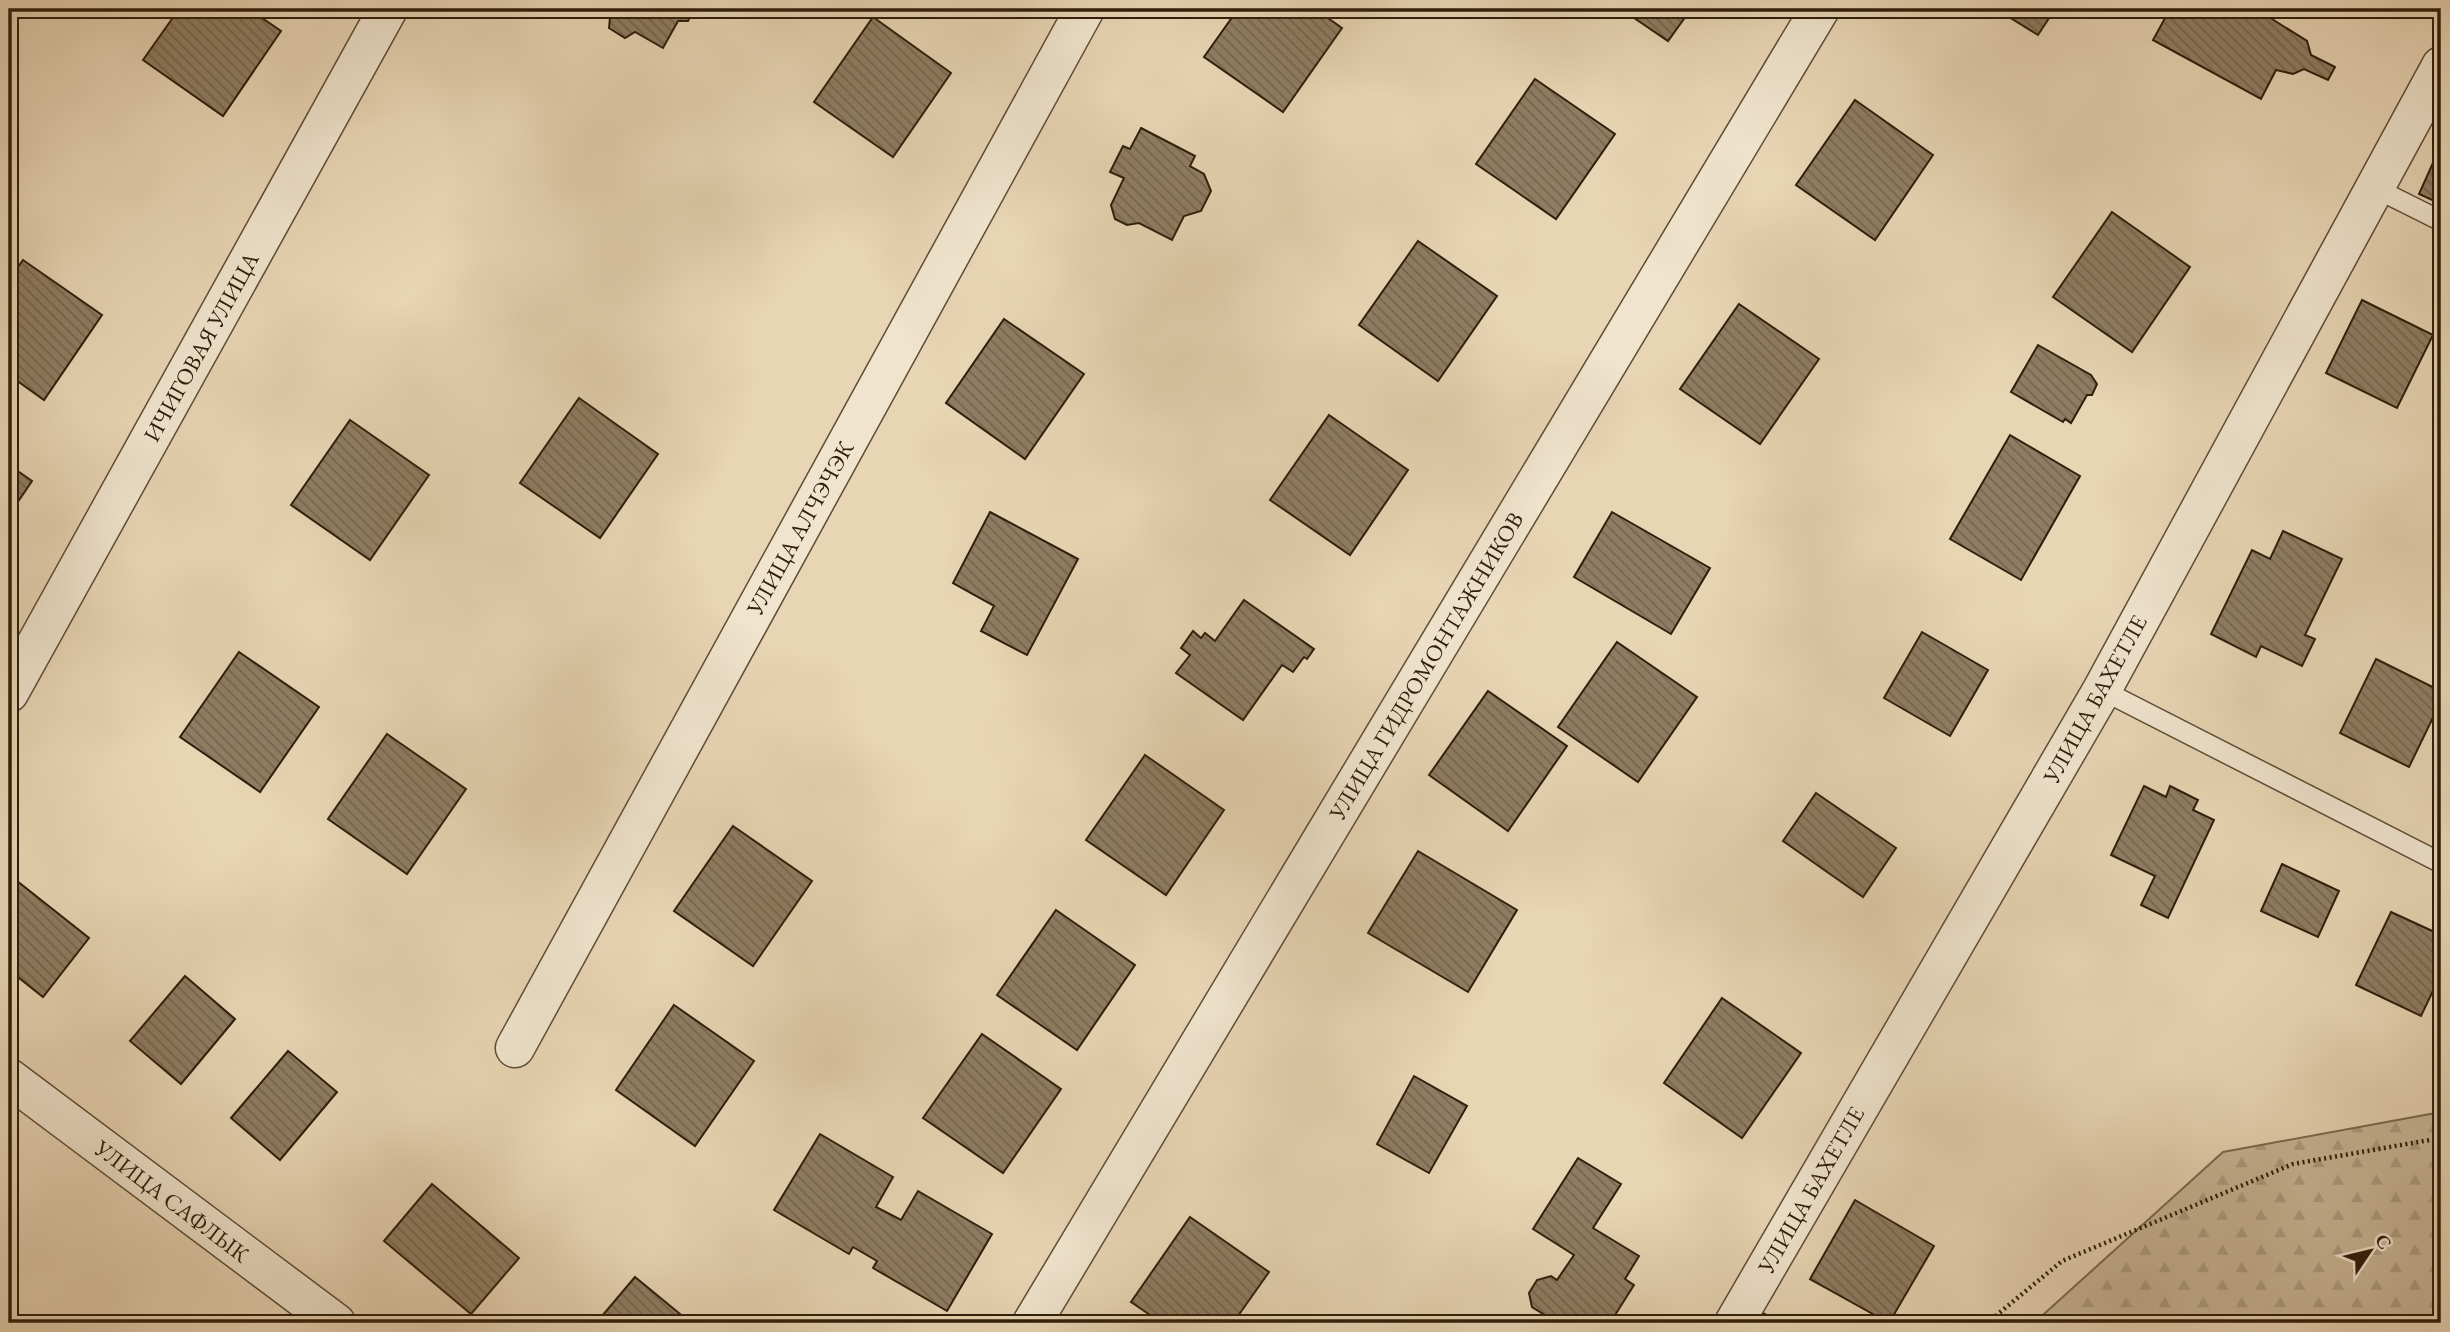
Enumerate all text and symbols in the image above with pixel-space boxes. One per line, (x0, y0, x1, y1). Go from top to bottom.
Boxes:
street label: ИЧИГОВАЯ УЛИЦА (136, 246, 266, 447)
street label: УЛИЦА АЛЧЭЧЭК (739, 435, 861, 621)
street label: УЛИЦА ГИДРОМОНТАЖНИКОВ (1321, 506, 1530, 826)
street label: УЛИЦА БАХЕТЛЕ (2036, 609, 2154, 789)
street label: УЛИЦА БАХЕТЛЕ (1750, 1101, 1871, 1280)
street label: УЛИЦА САФЛЫК (88, 1132, 256, 1269)
north arrow (2334, 1216, 2404, 1286)
text: С (2369, 1229, 2398, 1254)

